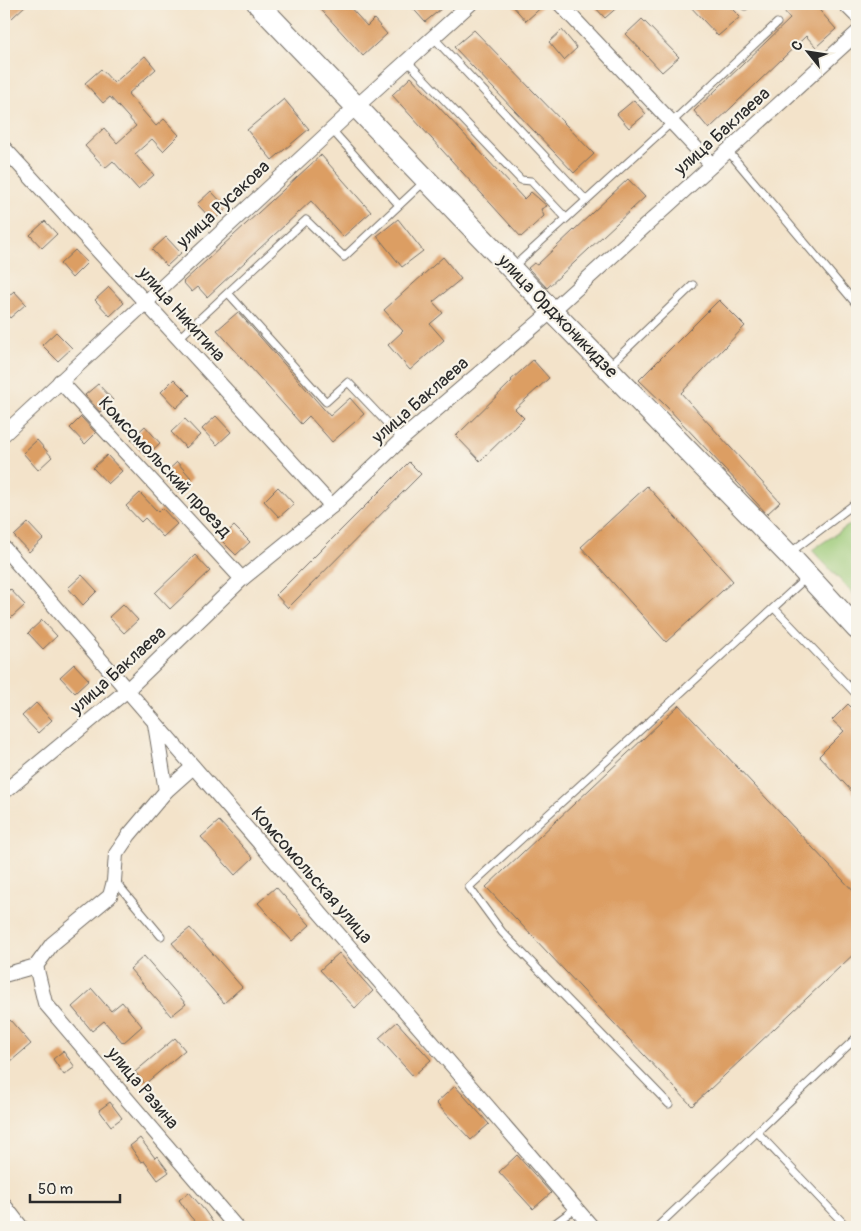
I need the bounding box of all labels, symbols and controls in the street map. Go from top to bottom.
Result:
north arrow [784,28,834,78]
text: С [788,37,807,54]
street label: улица Баклаева [669,82,775,181]
street label: улица Русакова [171,155,275,254]
street label: улица Орджоникидзе [492,249,623,383]
street label: улица Никитина [132,261,230,367]
street label: улица Баклаева [366,352,474,449]
street label: Комсомольский проезд [93,392,236,543]
street label: улица Баклаева [65,621,171,720]
street label: Комсомольская улица [246,802,377,949]
street label: улица Разина [101,1042,184,1134]
scale bar [30,1171,120,1203]
text: 50 m [38,1180,73,1199]

